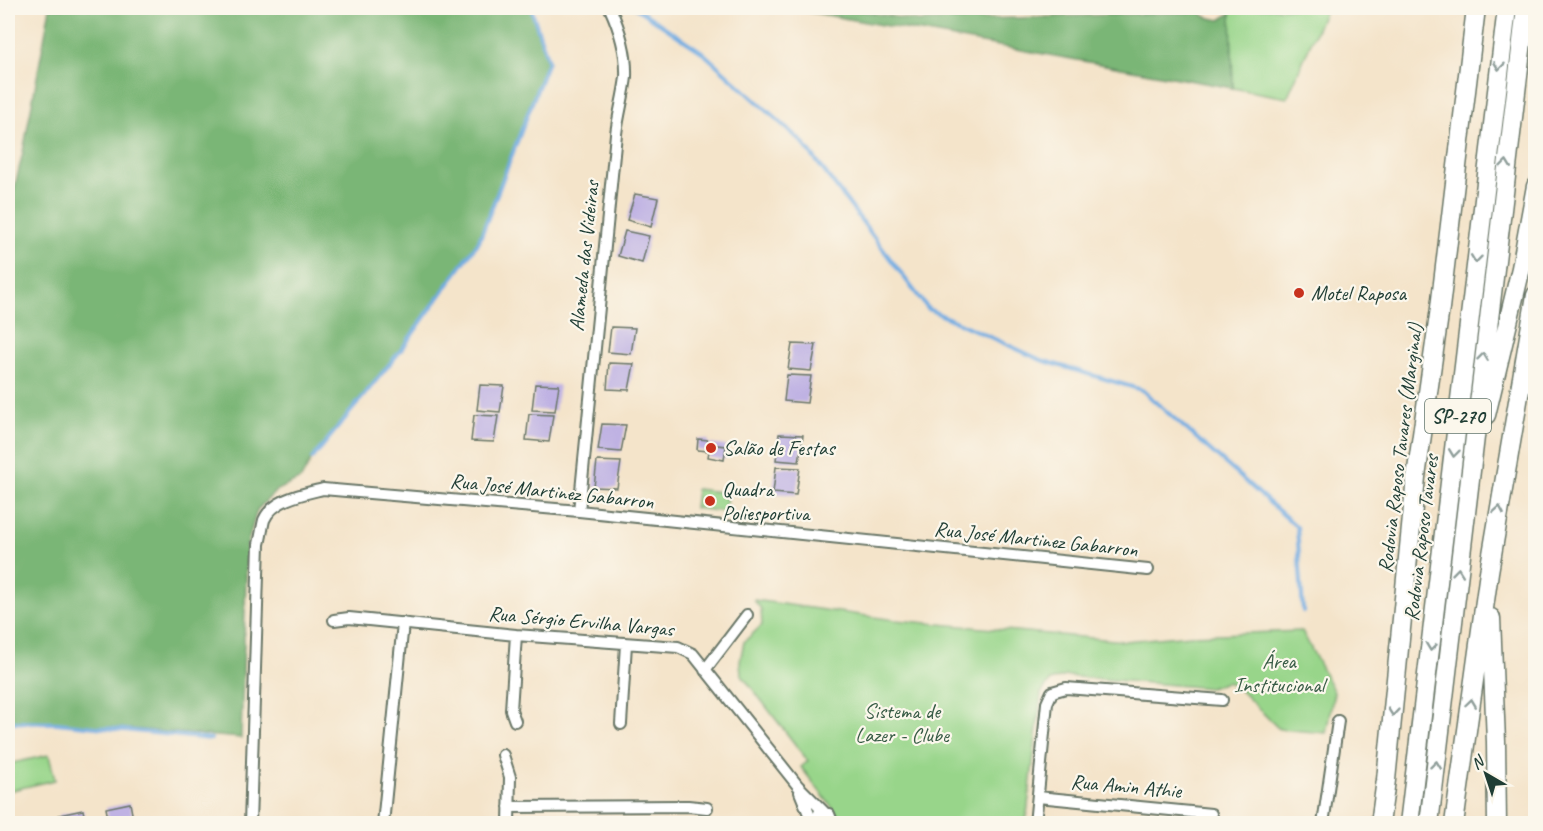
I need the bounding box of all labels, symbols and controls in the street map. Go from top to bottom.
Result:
one-way arrow [1494,61,1506,70]
one-way arrow [1499,159,1511,168]
street label: Alameda das Videiras [563,178,605,332]
one-way arrow [1470,255,1483,264]
place label: Motel Raposa [1311,280,1408,306]
marker: Motel Raposa [1292,286,1306,300]
street label: Rodovia Raposo Tavares (Marginal) [1372,322,1428,574]
one-way arrow [1476,353,1488,362]
road number: SP-270 [1425,399,1491,433]
place label: Salão de Festas [723,435,836,461]
marker: Salão de Festas [704,441,718,455]
one-way arrow [1448,448,1460,457]
street label: Rodovia Raposo Tavares [1398,453,1444,623]
street label: Rua José Martinez Gabarron [449,467,656,515]
place label: Quadra Poliesportiva [722,476,812,526]
marker: Quadra Poliesportiva [703,494,717,508]
one-way arrow [1492,506,1505,516]
street label: Rua José Martinez Gabarron [933,515,1140,563]
one-way arrow [1451,567,1464,576]
street label: Rua Sérgio Ervilha Vargas [487,600,676,642]
one-way arrow [1425,642,1438,651]
park label: Área Institucional [1234,648,1328,698]
park label: Sistema de Lazer - Clube [855,698,950,748]
one-way arrow [1464,699,1476,708]
one-way arrow [1387,707,1400,717]
north arrow [1456,744,1516,804]
text: N [1467,750,1490,774]
one-way arrow [1429,761,1442,770]
street label: Rua Amin Athie [1070,768,1183,804]

